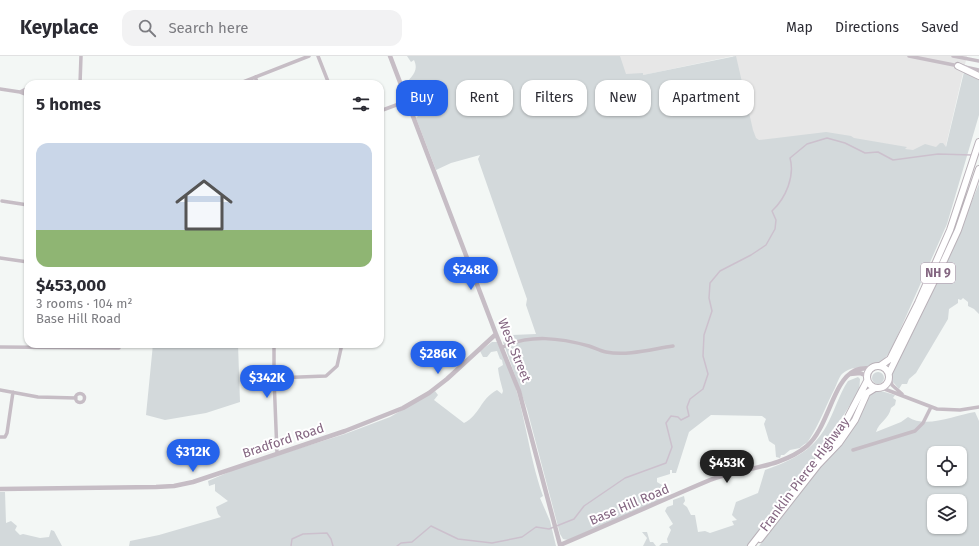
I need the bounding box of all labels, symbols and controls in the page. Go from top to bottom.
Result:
search box [122,10,402,46]
text: Keyplace [20,16,98,39]
icon: search [136,17,158,39]
text: Search here [168,19,249,37]
text: Map [786,19,813,36]
text: Directions [835,19,899,36]
text: Saved [921,19,959,36]
chip: Buy [396,80,448,116]
chip: Rent [456,80,513,116]
chip: Filters [521,80,587,116]
chip: New [595,80,651,116]
chip: Apartment [659,80,754,116]
icon: filters [350,93,372,115]
text: 5 homes [36,94,101,115]
icon: home [168,169,240,241]
pin: $248K [443,257,499,291]
text: $248K [453,262,489,277]
road number: NH 9 [921,263,955,283]
text: $453,000 [36,275,106,296]
text: 3 rooms · 104 m² [36,296,133,311]
text: Base Hill Road [36,311,121,326]
street label: West Street [495,316,534,384]
pin: $286K [410,341,466,375]
text: $286K [420,346,456,361]
pin: $342K [239,365,295,399]
text: $342K [249,370,285,385]
street label: Franklin Pierce Highway [757,414,853,534]
street label: Bradford Road [240,420,326,461]
pin: $312K [165,439,221,473]
text: $312K [176,444,210,459]
map controls [927,446,967,534]
button: locate [927,446,967,486]
pin: $453K [699,450,755,484]
text: $453K [709,455,745,470]
street label: Base Hill Road [587,481,671,528]
button: layers [927,494,967,534]

